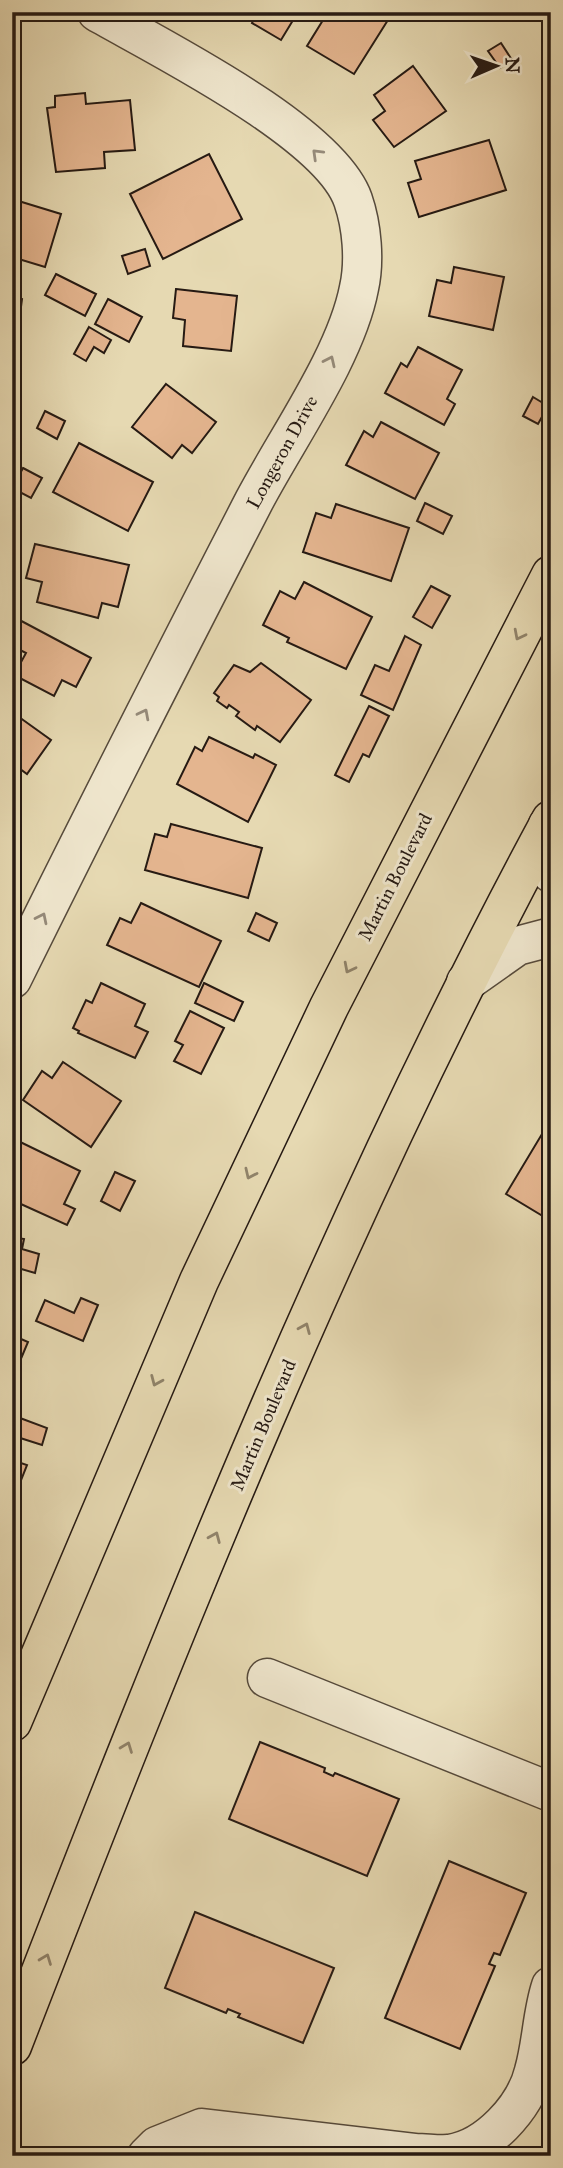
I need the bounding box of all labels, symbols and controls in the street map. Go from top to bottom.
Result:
north arrow [462,32,532,102]
text: N [501,57,524,74]
one-way arrow [312,149,325,162]
one-way arrow [322,356,336,368]
street label: Longeron Drive [241,391,323,513]
one-way arrow [514,628,528,640]
one-way arrow [135,709,149,721]
street label: Martin Boulevard [353,809,437,945]
one-way arrow [34,913,48,925]
one-way arrow [343,961,357,974]
one-way arrow [244,1166,258,1179]
one-way arrow [297,1323,311,1335]
street label: Martin Boulevard [225,1356,301,1494]
one-way arrow [150,1373,164,1386]
one-way arrow [207,1532,221,1544]
one-way arrow [119,1742,133,1754]
one-way arrow [37,1954,51,1966]

